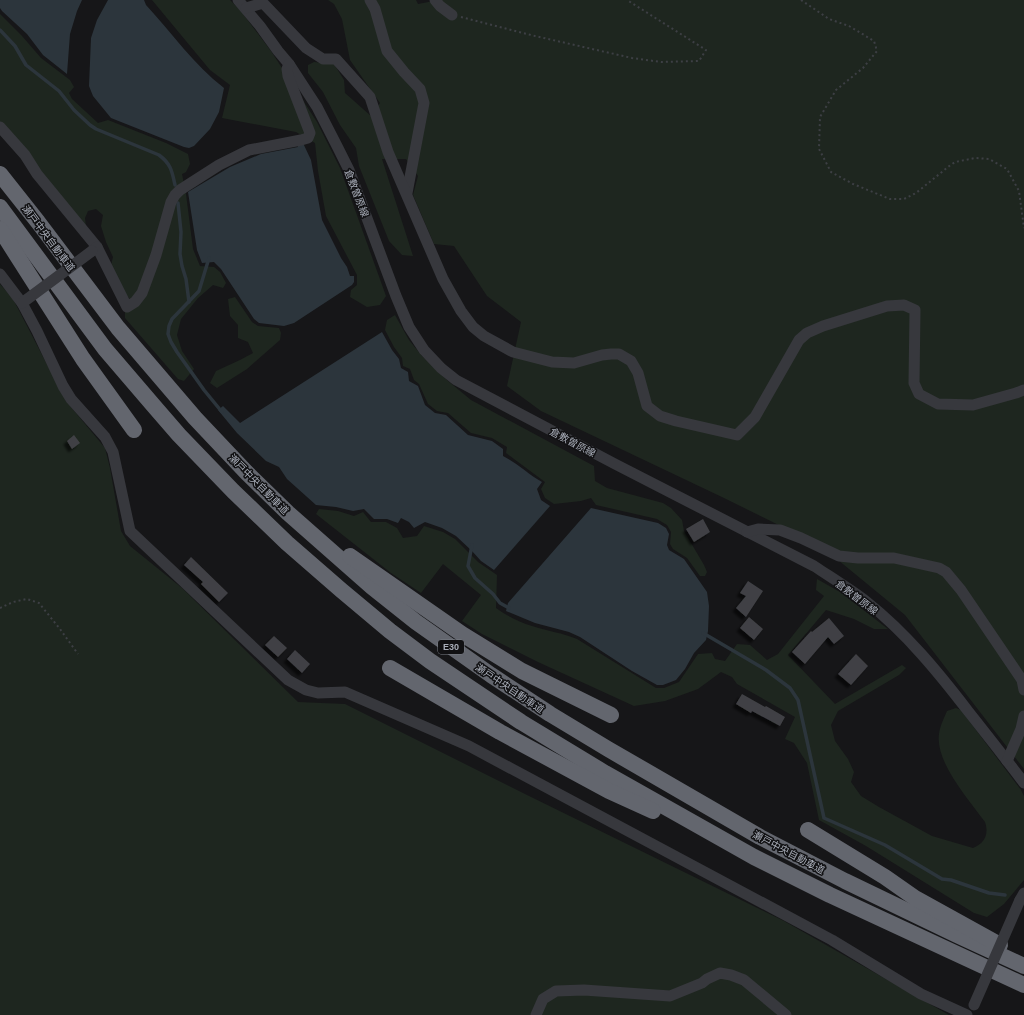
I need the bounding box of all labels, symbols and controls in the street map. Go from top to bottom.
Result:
street label: 倉敷曽原線 [342,168,371,218]
street label: 瀬戸中央自動車道 [20,203,77,274]
street label: 倉敷曽原線 [548,426,597,459]
street label: 瀬戸中央自動車道 [226,452,291,517]
street label: 倉敷曽原線 [833,578,880,617]
road number: E30 [438,640,464,654]
street label: 瀬戸中央自動車道 [473,661,546,715]
street label: 瀬戸中央自動車道 [751,829,827,876]

